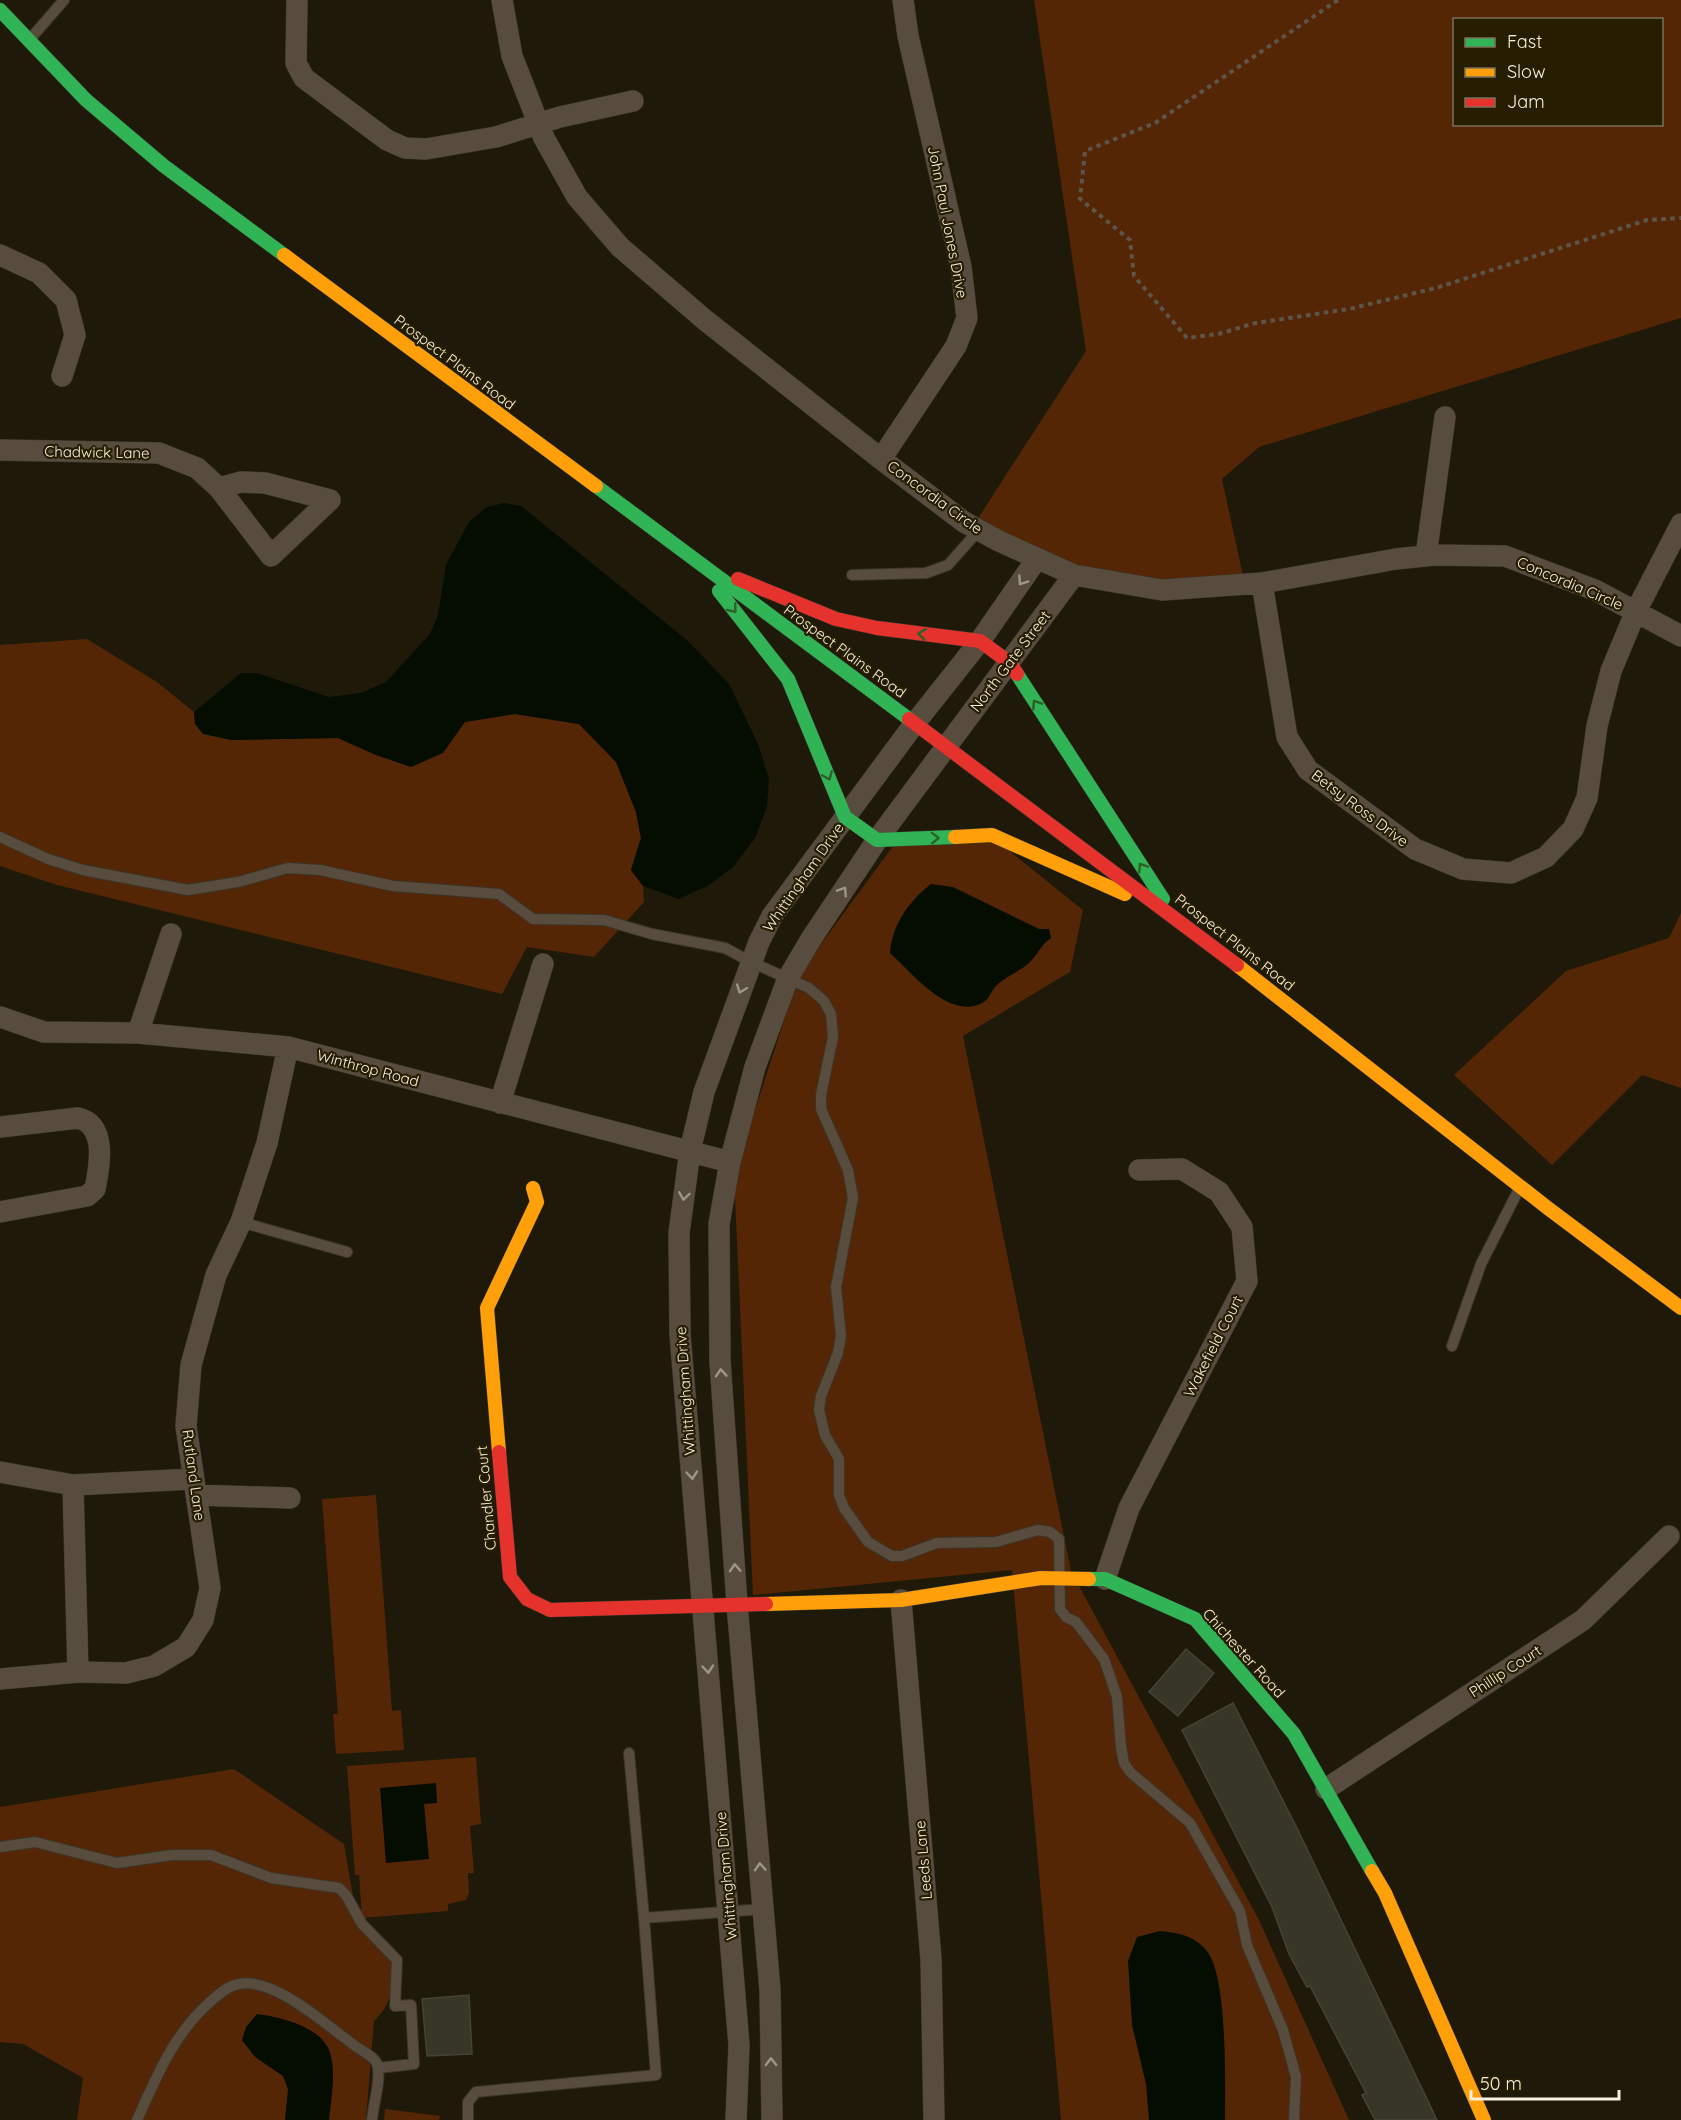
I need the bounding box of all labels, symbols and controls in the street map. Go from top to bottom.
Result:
legend [1453,18,1663,126]
text: Fast [1507,30,1542,53]
text: Slow [1507,60,1545,83]
text: Jam [1507,90,1545,113]
street label: John Paul Jones Drive [924,144,972,300]
street label: Prospect Plains Road [391,310,519,414]
street label: Chadwick Lane [44,442,150,462]
street label: Concordia Circle [884,456,986,538]
street label: Concordia Circle [1514,552,1626,614]
one-way arrow [1018,574,1029,585]
street label: Prospect Plains Road [780,600,910,702]
one-way arrow [725,602,736,613]
street label: North Gate Street [966,607,1054,715]
one-way arrow [918,628,927,640]
one-way arrow [1032,700,1043,711]
street label: Betsy Ross Drive [1308,765,1412,851]
one-way arrow [821,770,833,781]
street label: Whittingham Drive [758,819,848,935]
one-way arrow [931,831,940,844]
one-way arrow [1139,863,1150,874]
one-way arrow [836,886,847,897]
street label: Prospect Plains Road [1171,889,1299,995]
one-way arrow [735,983,748,994]
street label: Winthrop Road [315,1045,421,1091]
one-way arrow [678,1192,690,1201]
street label: Wakefield Court [1179,1292,1247,1400]
street label: Whittingham Drive [671,1326,699,1456]
one-way arrow [715,1369,728,1378]
street label: Rutland Lane [178,1428,210,1522]
street label: Chandler Court [472,1445,500,1551]
one-way arrow [685,1470,698,1479]
one-way arrow [729,1563,742,1572]
street label: Chichester Road [1199,1604,1289,1702]
street label: Phillip Court [1465,1641,1545,1701]
one-way arrow [701,1664,714,1673]
street label: Whittingham Drive [711,1811,741,1941]
street label: Leeds Lane [910,1820,936,1900]
one-way arrow [754,1862,767,1871]
one-way arrow [765,2057,777,2066]
scale bar [1471,2063,1620,2101]
text: 50 m [1480,2072,1522,2095]

